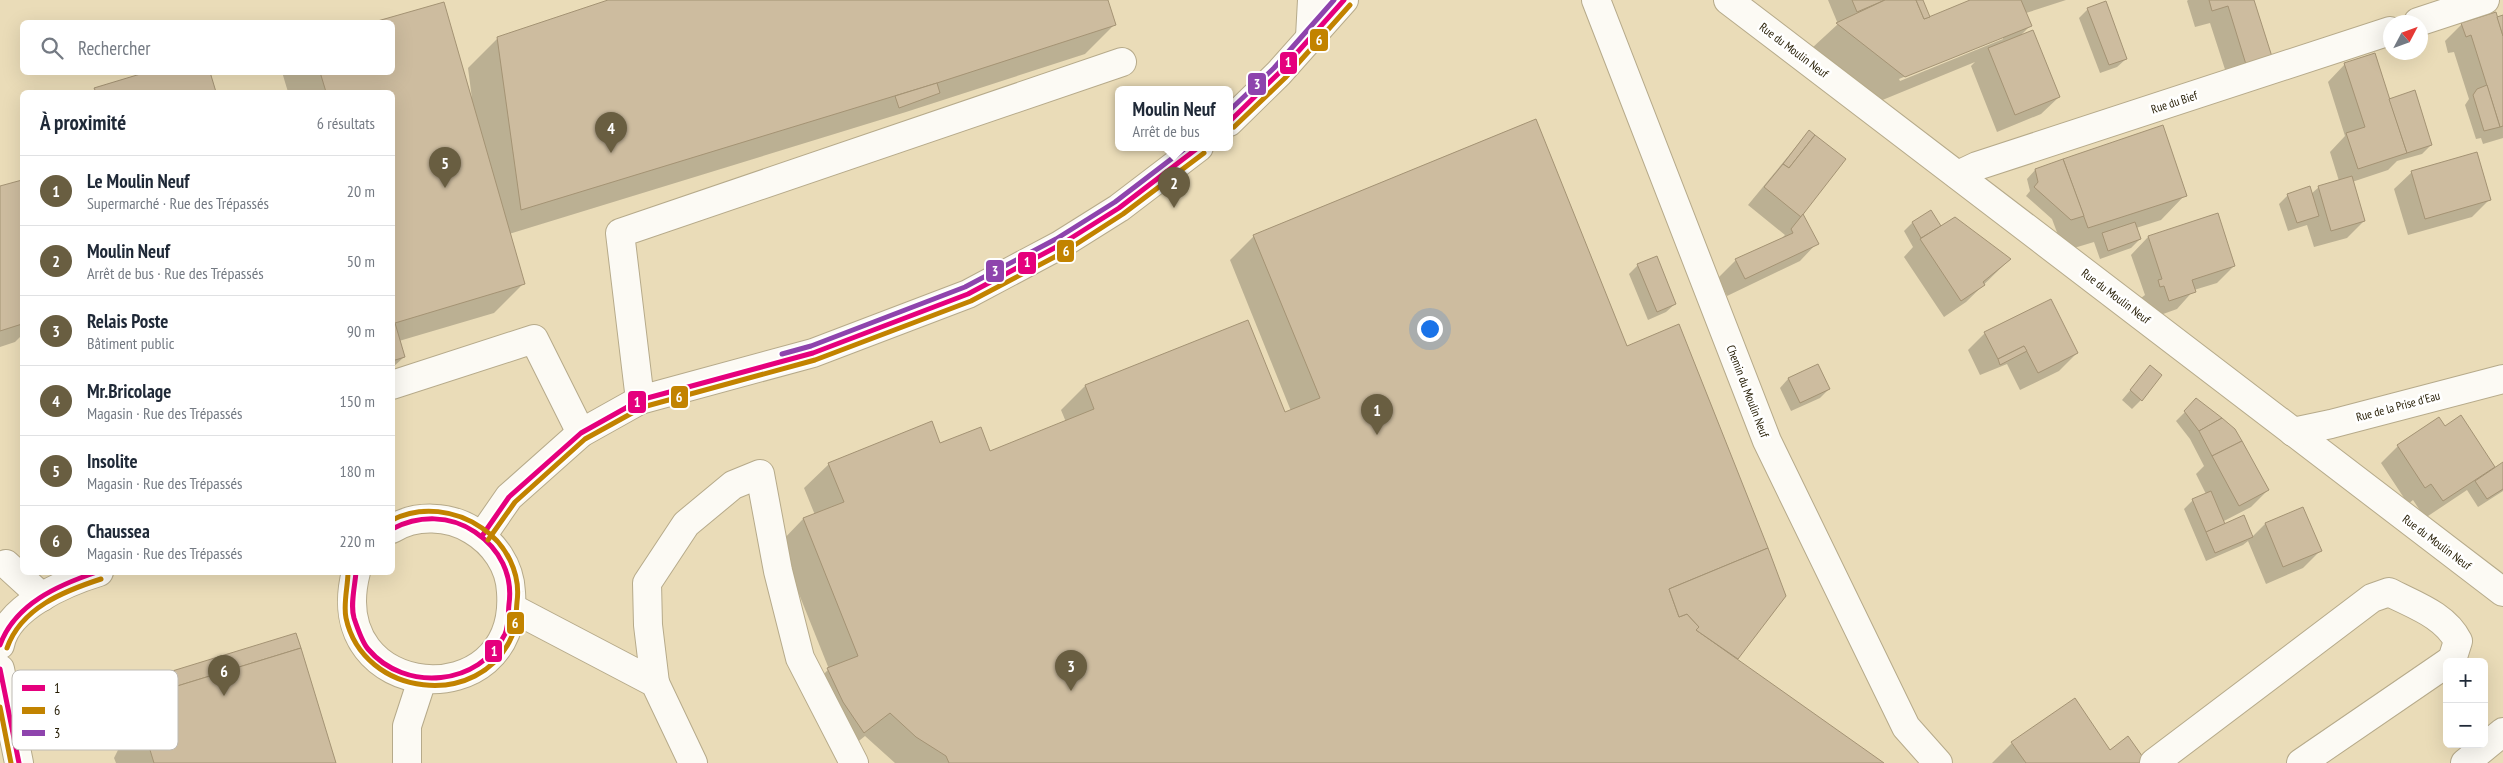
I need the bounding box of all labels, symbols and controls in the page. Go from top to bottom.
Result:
north arrow [2383,15,2428,60]
street label: Rue du Moulin Neuf [1757,19,1832,81]
search box [20,20,395,75]
line badge: 6 [1309,28,1329,52]
text: 6 [1316,31,1323,49]
icon: search [38,34,66,62]
text: Rechercher [78,36,150,60]
line badge: 1 [1279,51,1298,75]
text: 1 [1285,53,1291,71]
line badge: 3 [1247,72,1267,96]
text: 3 [1254,75,1260,93]
popup [1115,86,1233,151]
street label: Rue du Bief [2149,87,2200,117]
text: Moulin Neuf [1133,97,1215,121]
text: À proximité [40,109,126,136]
pin: 4 [595,112,627,153]
text: 6 résultats [317,113,375,133]
text: Arrêt de bus [1133,121,1200,141]
pin: 5 [429,147,461,188]
pin: 2 [1158,167,1190,208]
text: Le Moulin Neuf [87,169,189,193]
text: 1 [52,181,60,201]
text: 20 m [347,181,375,201]
text: Supermarché · Rue des Trépassés [87,193,269,213]
text: Moulin Neuf [87,239,170,263]
line badge: 6 [1056,239,1075,263]
text: 6 [1063,242,1070,260]
text: 2 [52,251,60,271]
text: 50 m [347,251,375,271]
line badge: 1 [1017,251,1037,275]
text: 1 [1024,253,1030,271]
line badge: 3 [985,259,1005,283]
text: 3 [992,262,998,280]
text: Arrêt de bus · Rue des Trépassés [87,263,264,283]
street label: Rue du Moulin Neuf [2079,265,2154,327]
text: Relais Poste [87,309,168,333]
your location [1417,316,1443,342]
text: 3 [52,321,60,341]
text: 90 m [347,321,375,341]
text: Bâtiment public [87,333,174,353]
street label: Chemin du Moulin Neuf [1723,343,1773,440]
text: Mr.Bricolage [87,379,171,403]
line badge: 6 [670,385,689,409]
text: 6 [676,388,683,406]
street label: Rue de la Prise d'Eau [2354,388,2442,424]
line badge: 1 [627,390,647,414]
text: 4 [52,391,60,411]
text: 150 m [340,391,375,411]
text: 1 [634,393,640,411]
pin: 1 [1361,394,1393,435]
text: Magasin · Rue des Trépassés [87,403,243,423]
text: Insolite [87,449,138,473]
text: 5 [52,461,60,481]
text: 180 m [340,461,375,481]
text: Magasin · Rue des Trépassés [87,473,243,493]
street label: Rue du Moulin Neuf [2400,511,2475,573]
text: Chaussea [87,519,150,543]
text: 6 [52,531,60,551]
text: 220 m [340,531,375,551]
text: Magasin · Rue des Trépassés [87,543,243,563]
line badge: 6 [506,611,525,635]
text: 6 [512,614,519,632]
line badge: 1 [484,639,503,663]
text: 1 [491,642,497,660]
pin: 3 [1055,650,1087,691]
pin: 6 [208,655,240,696]
map controls [2443,658,2488,748]
button: + [2443,658,2488,703]
legend [12,670,178,750]
text: 1 [54,679,60,697]
text: 6 [54,701,60,719]
button: − [2443,703,2488,748]
text: 3 [54,724,60,742]

